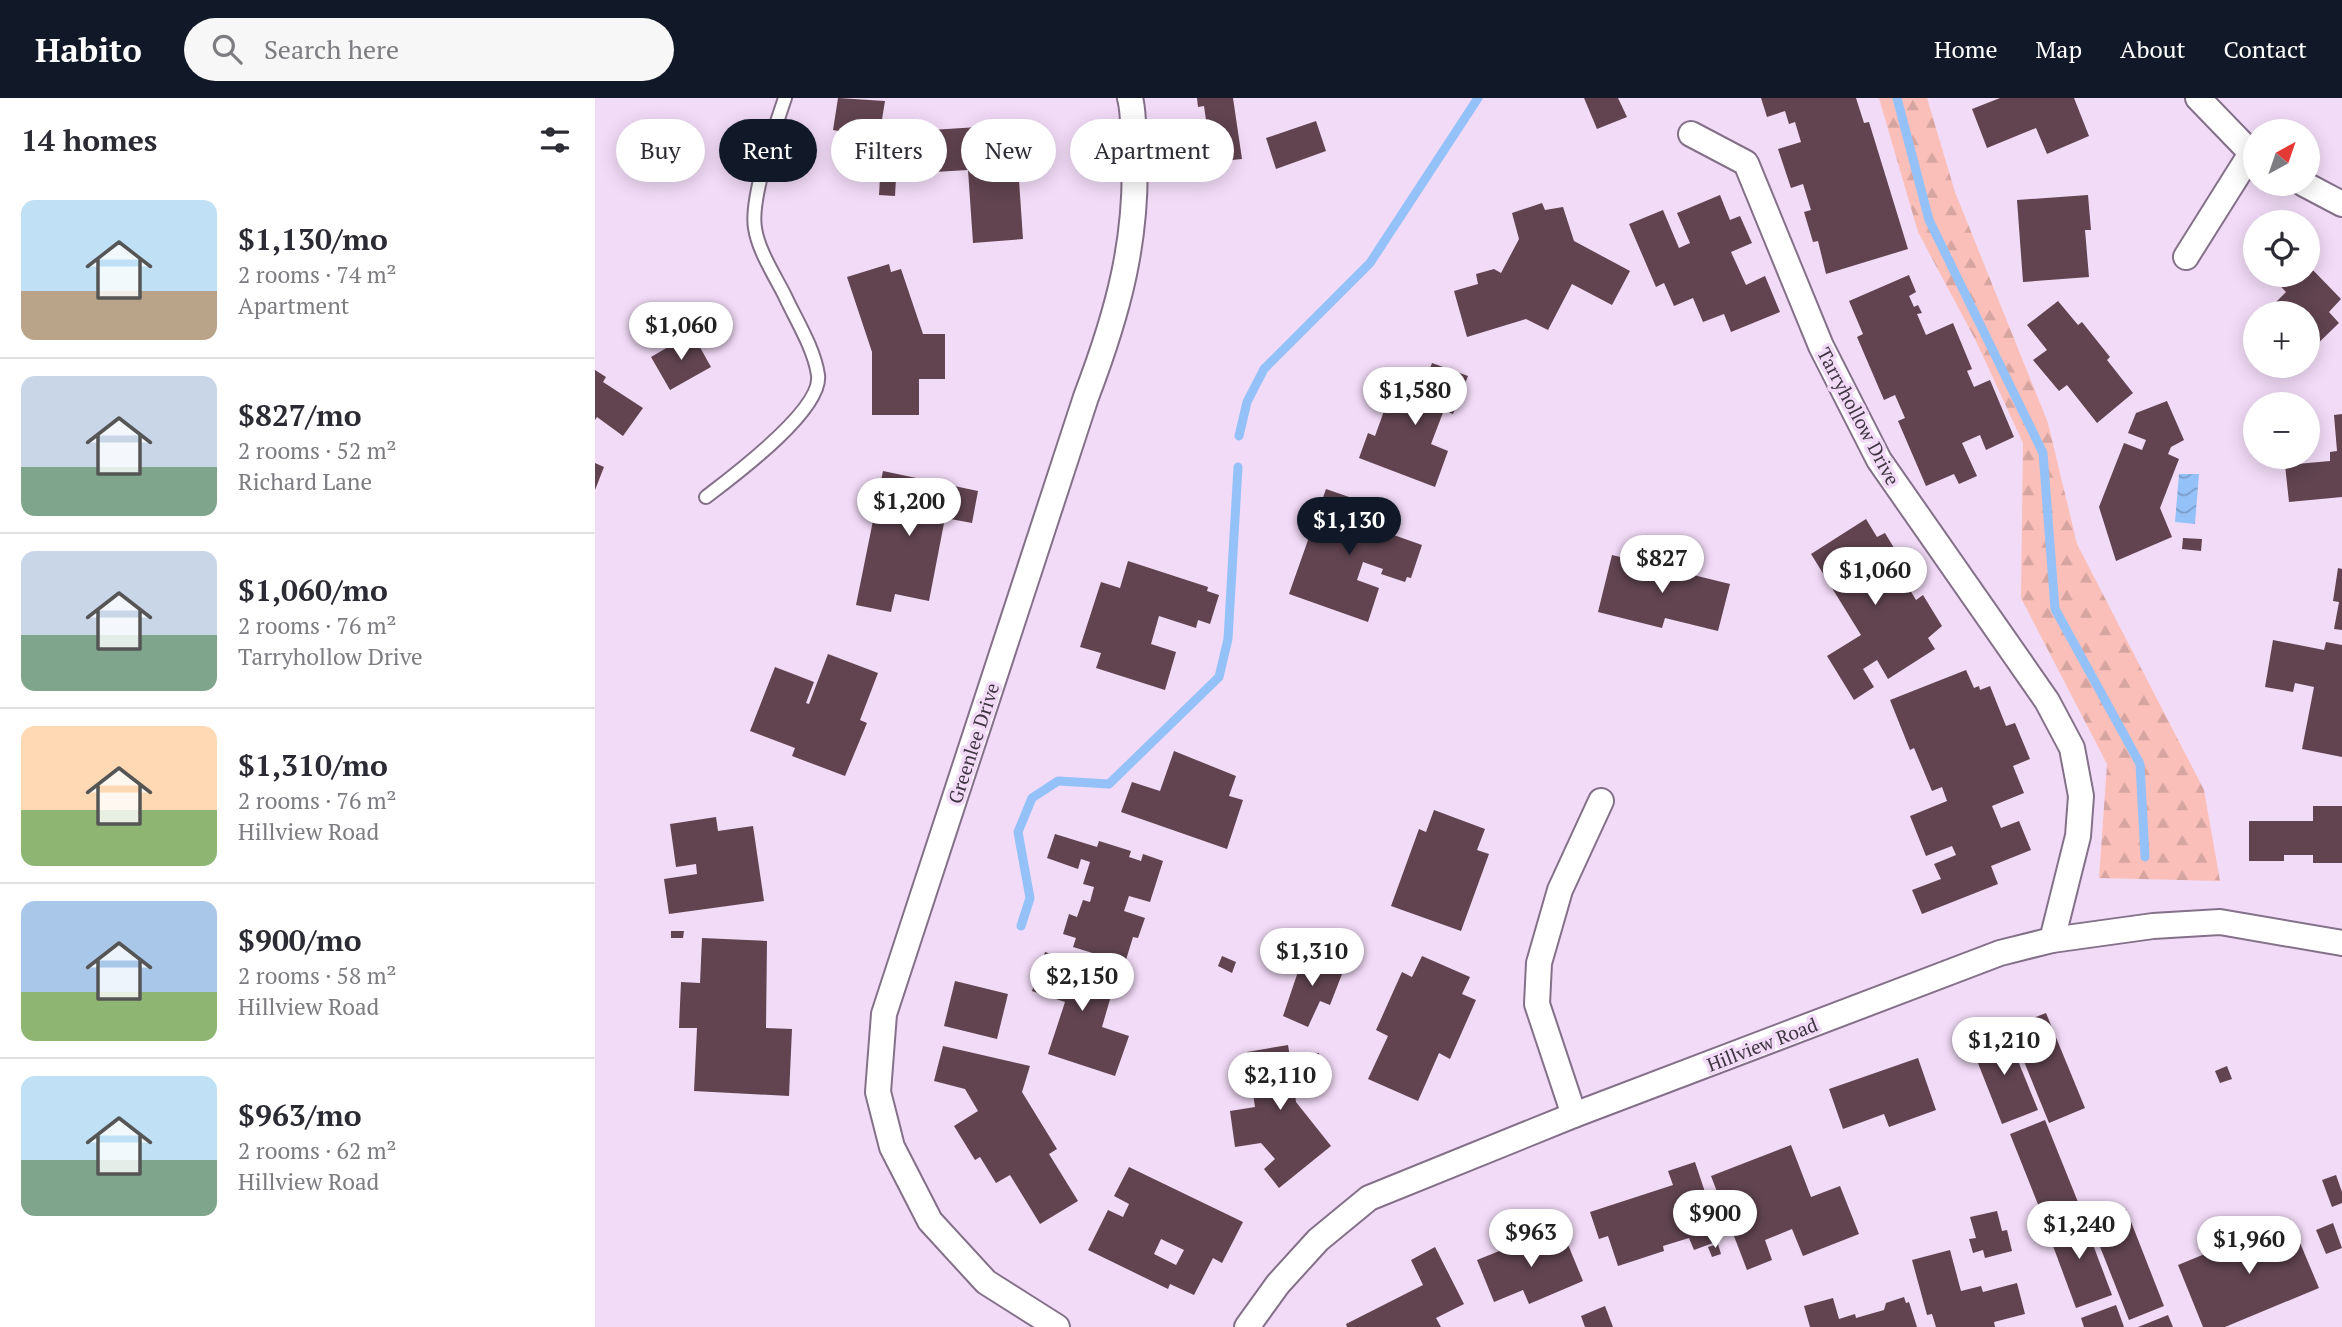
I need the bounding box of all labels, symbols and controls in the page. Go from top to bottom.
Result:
search box [184,18,674,81]
text: Habito [35,28,142,71]
icon: search [208,30,246,68]
text: Search here [264,32,399,66]
text: Home [1934,33,1998,65]
text: Map [2036,33,2082,65]
text: About [2120,33,2186,65]
text: Contact [2224,33,2307,65]
chip: Buy [616,119,705,182]
chip: Rent [719,119,817,182]
chip: Filters [831,119,947,182]
chip: New [961,119,1056,182]
chip: Apartment [1070,119,1234,182]
north arrow [2243,119,2321,196]
map controls [2243,119,2320,469]
text: 14 homes [21,120,157,160]
icon: filters [536,121,574,159]
button: locate [2243,210,2320,287]
text: $1,130/mo [238,219,388,259]
icon: home [77,228,161,312]
text: 2 rooms · 74 m² [238,259,397,290]
text: Apartment [238,290,349,321]
button: + [2243,301,2320,378]
pin: $1,060 [624,302,738,362]
text: $1,060 [645,309,717,340]
street label: Tarryhollow Drive [1812,343,1906,489]
pin: $1,580 [1358,368,1472,427]
text: $1,580 [1379,374,1451,405]
button: − [2243,392,2320,469]
text: $827/mo [238,395,362,435]
icon: home [77,404,161,488]
text: 2 rooms · 52 m² [238,435,397,466]
text: Richard Lane [238,466,372,497]
pin: $1,200 [852,478,966,538]
text: $1,200 [873,485,945,516]
pin: $1,130 [1292,498,1406,557]
text: $1,130 [1313,504,1385,535]
pin: $827 [1621,536,1703,595]
text: $827 [1636,542,1688,573]
pin: $1,060 [1818,547,1932,607]
text: $1,060 [1839,554,1911,585]
text: $1,060/mo [238,570,388,610]
icon: home [77,579,161,663]
text: 2 rooms · 76 m² [238,610,397,641]
text: Tarryhollow Drive [238,641,423,672]
street label: Greenlee Drive [942,679,1004,807]
text: $1,310/mo [238,745,388,785]
icon: home [77,754,161,838]
text: 2 rooms · 76 m² [238,785,397,816]
text: Hillview Road [238,816,379,847]
text: $900/mo [238,920,362,960]
pin: $1,310 [1255,928,1369,988]
icon: home [77,929,161,1013]
text: $1,310 [1276,935,1348,966]
pin: $2,150 [1025,954,1139,1013]
text: 2 rooms · 58 m² [238,960,397,991]
text: $2,150 [1046,960,1118,991]
text: Hillview Road [238,991,379,1022]
street label: Hillview Road [1703,1011,1821,1077]
pin: $1,210 [1947,1018,2061,1077]
text: $1,210 [1968,1024,2040,1055]
pin: $2,110 [1223,1052,1337,1112]
text: $2,110 [1244,1059,1316,1090]
text: $963/mo [238,1095,362,1135]
icon: home [77,1104,161,1188]
text: 2 rooms · 62 m² [238,1135,397,1166]
text: Hillview Road [238,1166,379,1197]
pin: $900 [1674,1190,1756,1250]
text: $900 [1689,1197,1741,1228]
pin: $1,240 [2022,1202,2136,1261]
text: $1,240 [2043,1208,2115,1239]
pin: $963 [1490,1210,1572,1269]
text: $963 [1505,1216,1557,1247]
pin: $1,960 [2192,1216,2306,1276]
text: $1,960 [2213,1223,2285,1254]

